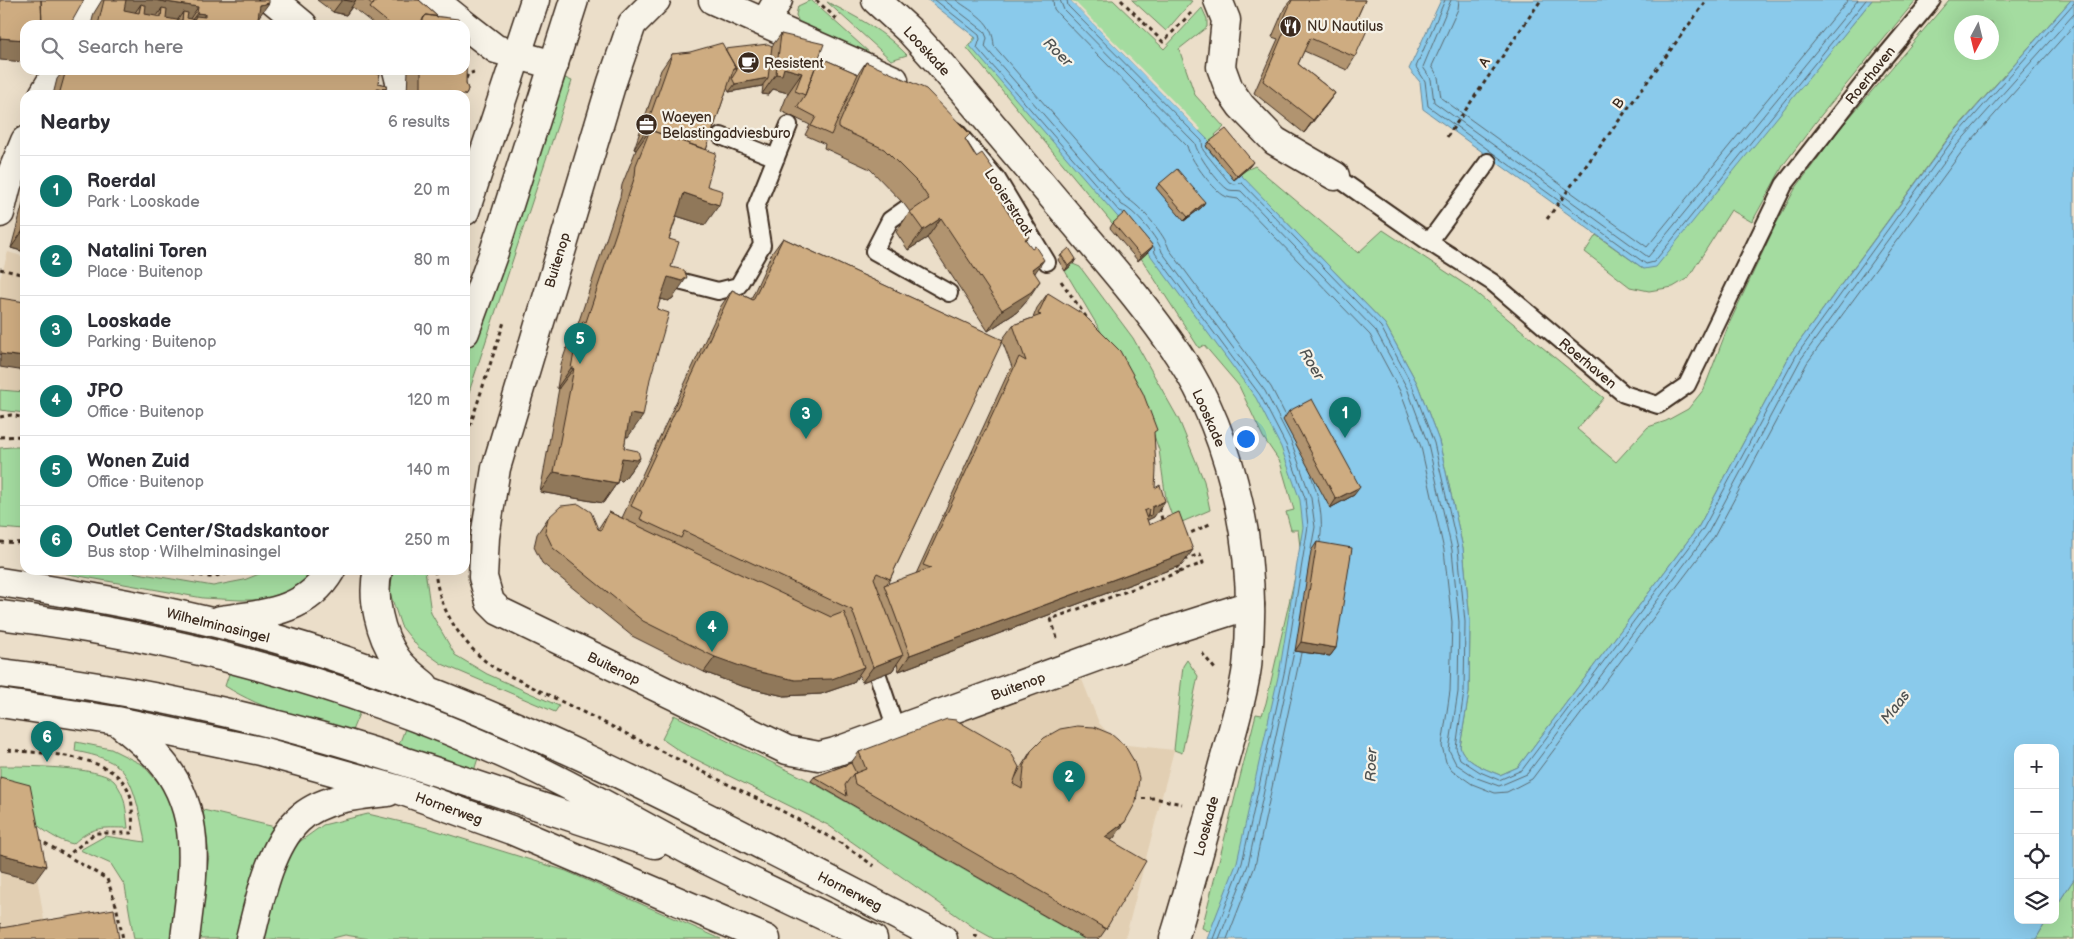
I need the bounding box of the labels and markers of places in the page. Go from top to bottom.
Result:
restaurant icon: NU Nautilus [1279,14,1303,38]
place label: NU Nautilus [1307,18,1383,35]
cafe icon: Resistent [736,51,760,75]
place label: Resistent [764,55,824,72]
place label: Waeyen Belastingadviesburo [662,109,791,142]
office icon: Waeyen Belastingadviesburo [634,113,658,137]
pin: 5 [564,323,596,364]
pin: 1 [1329,397,1361,438]
pin: 3 [790,398,822,439]
pin: 4 [696,611,728,652]
pin: 6 [31,721,63,762]
pin: 2 [1053,761,1085,802]

